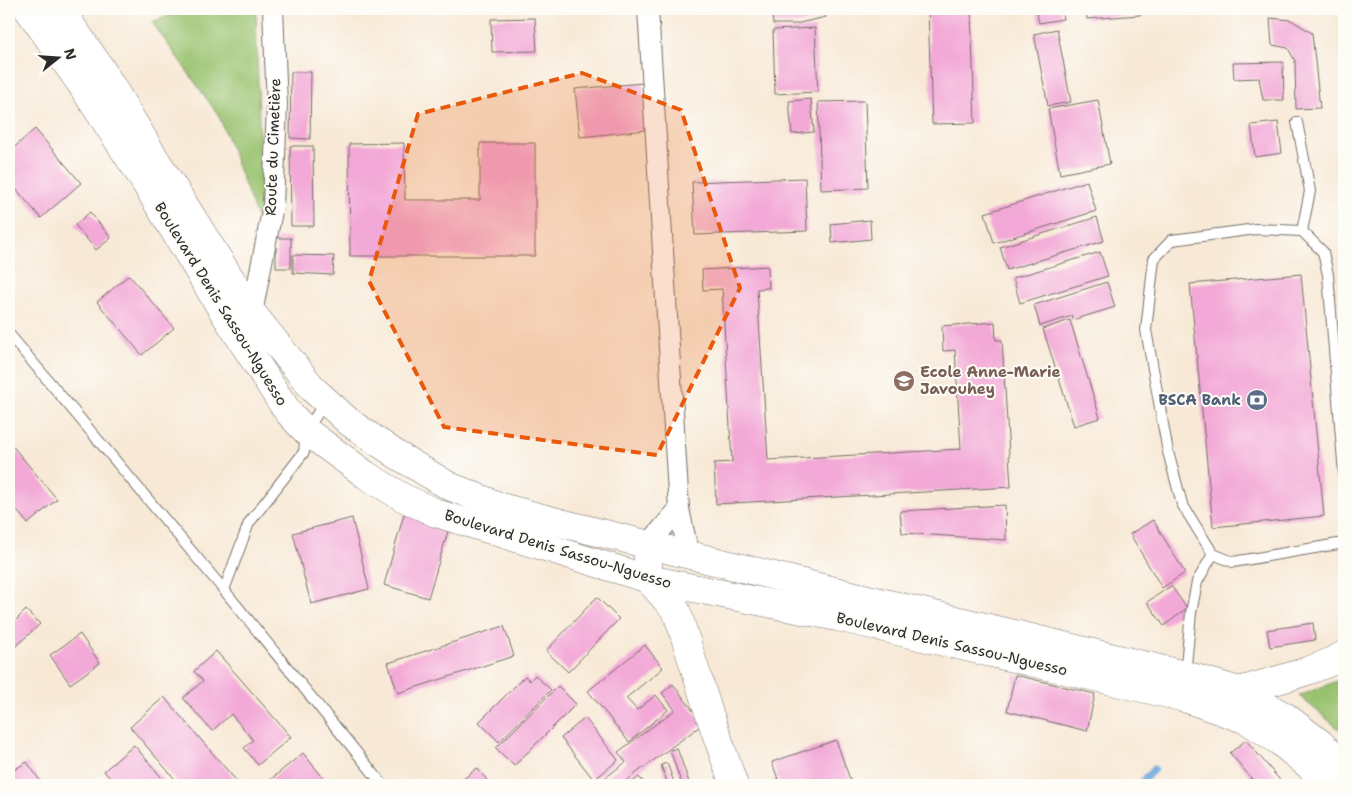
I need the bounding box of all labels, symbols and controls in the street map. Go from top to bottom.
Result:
north arrow [32,32,82,82]
text: N [60,46,81,62]
street label: Route du Cimetière [261,78,285,216]
street label: Boulevard Denis Sassou-Nguesso [150,198,292,410]
place label: Ecole Anne-Marie Javouhey [920,362,1061,399]
school or university icon: Ecole Anne-Marie Javouhey [892,369,916,393]
bank icon: BSCA Bank [1245,388,1269,412]
place label: BSCA Bank [1158,390,1241,410]
street label: Boulevard Denis Sassou-Nguesso [442,505,674,593]
street label: Boulevard Denis Sassou-Nguesso [834,608,1070,680]

